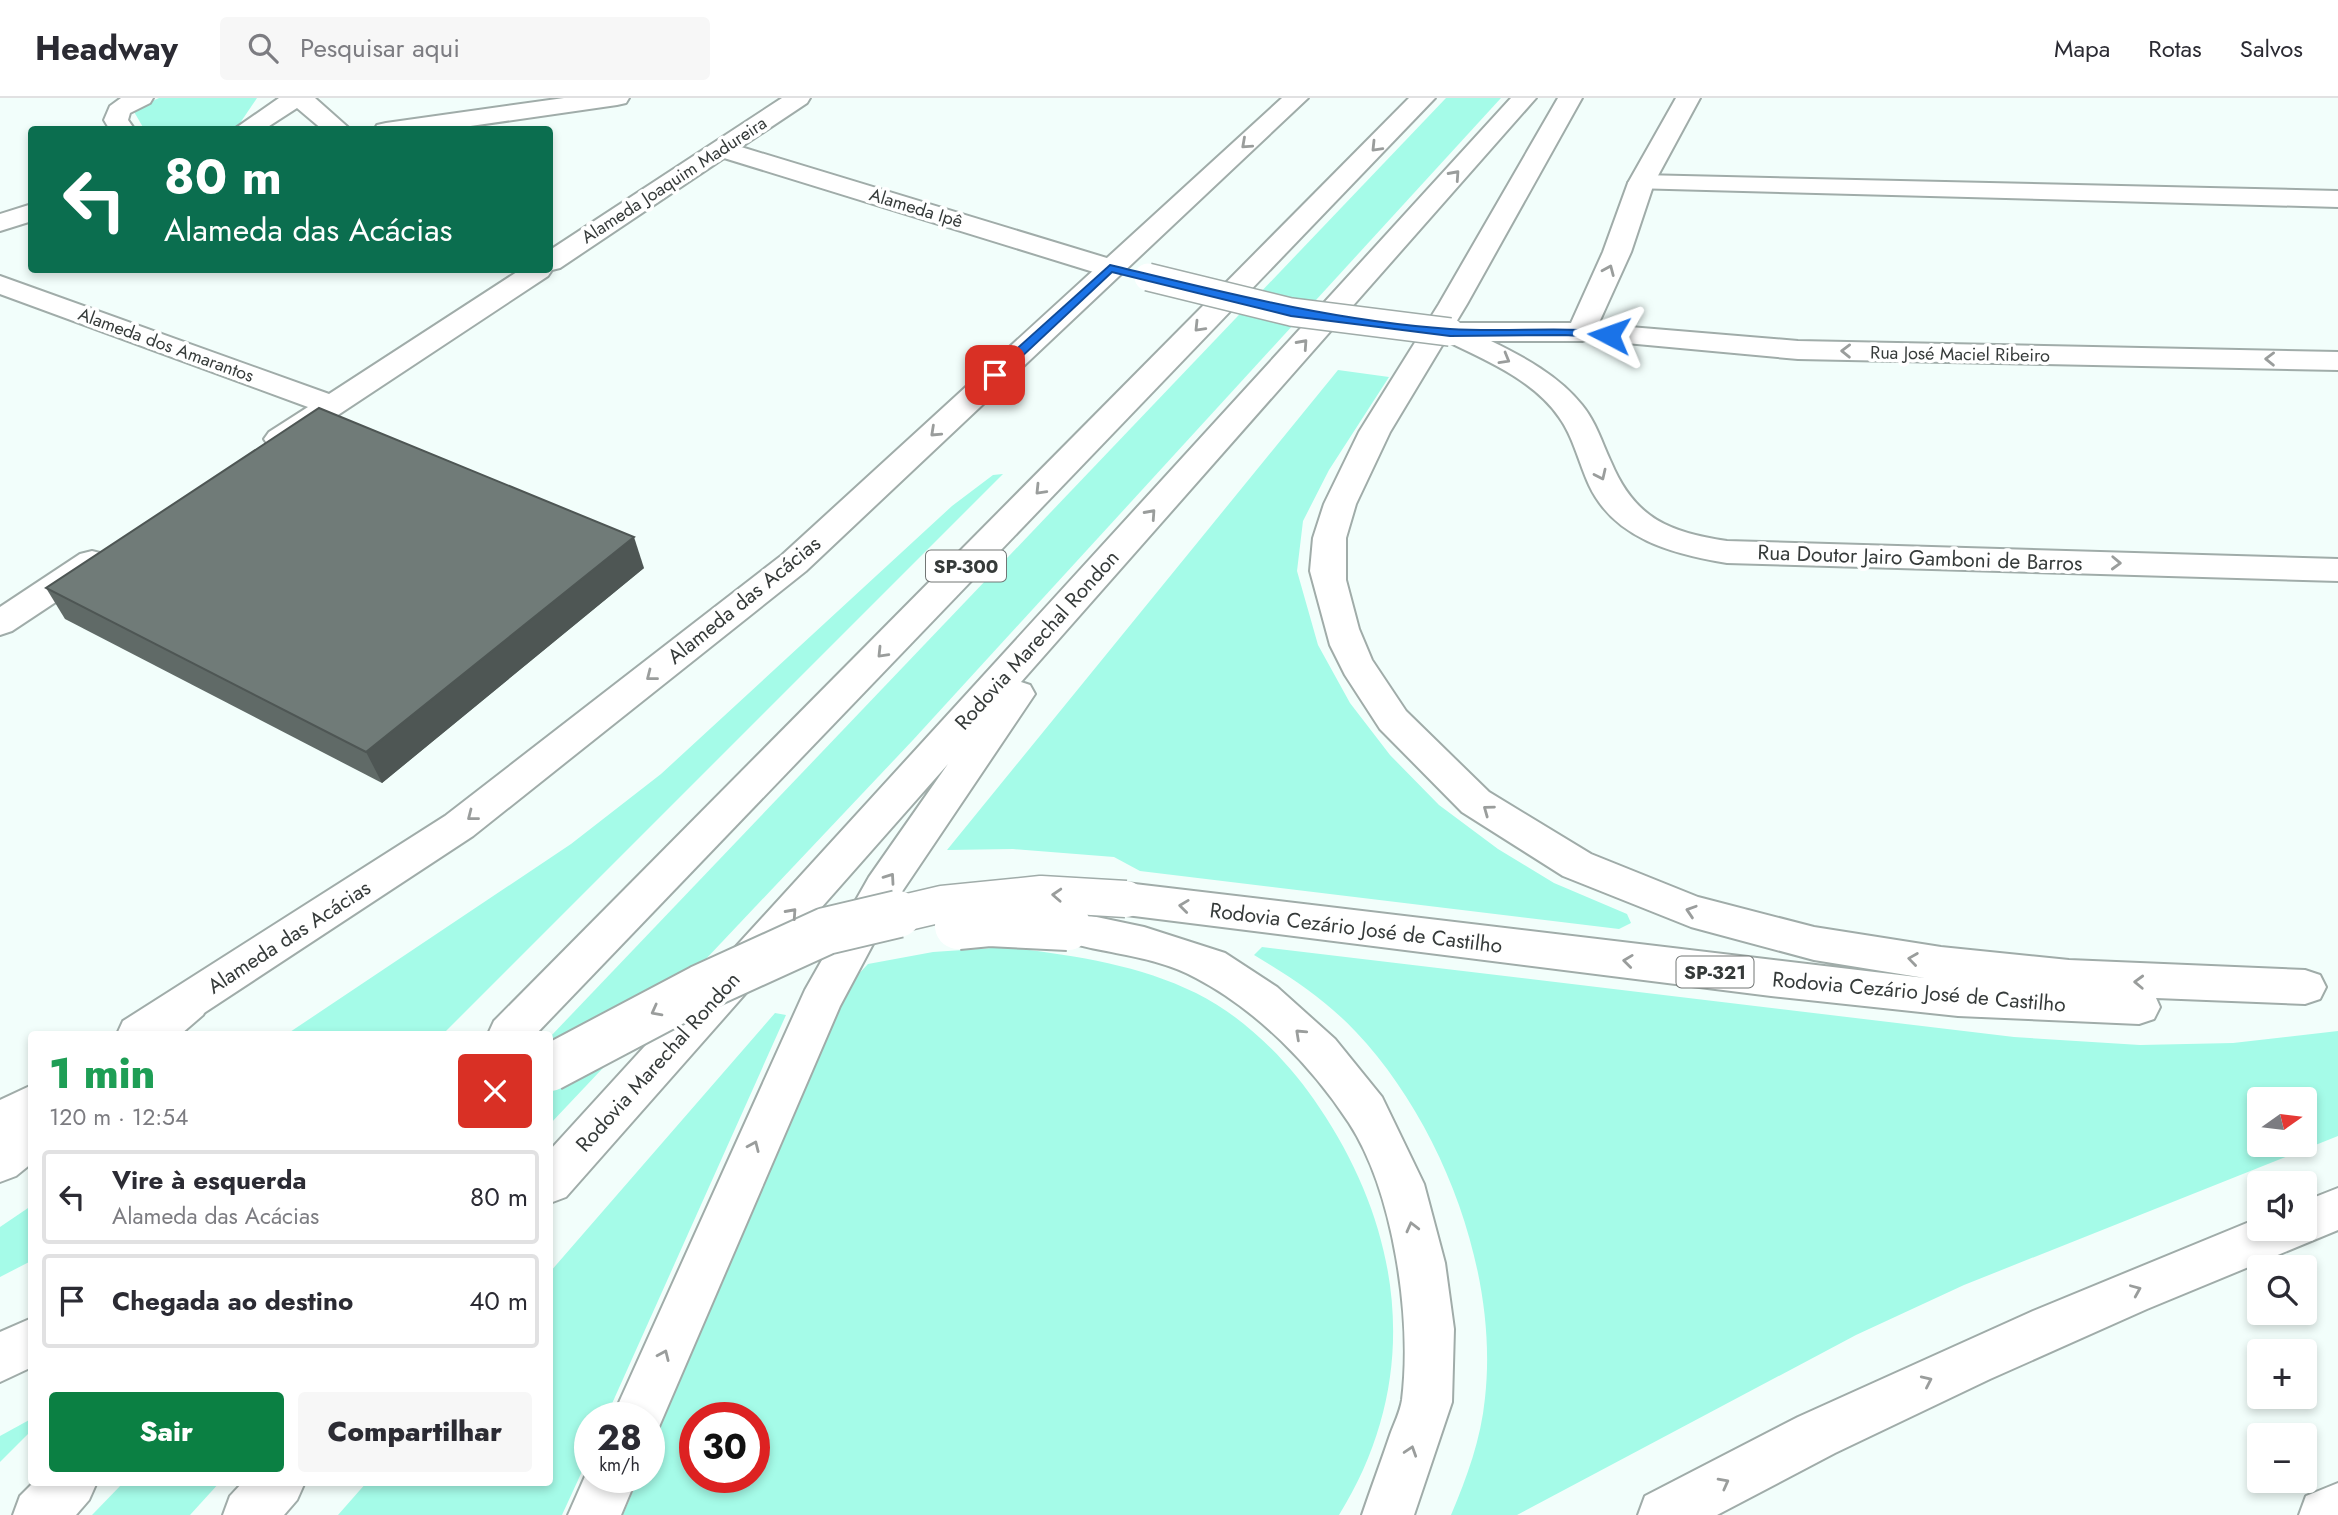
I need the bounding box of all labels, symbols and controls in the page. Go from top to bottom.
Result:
search box [220,17,710,80]
text: Headway [35,25,178,72]
icon: search [244,29,282,67]
text: Pesquisar aqui [300,29,460,67]
text: Mapa [2054,31,2110,66]
text: Rotas [2148,31,2202,66]
text: Salvos [2240,31,2303,66]
street label: Alameda Joaquim Madureira [576,110,772,250]
one-way arrow [1241,136,1254,148]
one-way arrow [1371,139,1384,152]
text: 80 m [164,142,282,212]
icon: left [49,154,140,245]
one-way arrow [1447,170,1459,183]
street label: Alameda Ipê [866,181,966,235]
text: Alameda das Acácias [164,207,453,253]
one-way arrow [1601,264,1615,276]
position arrow [1572,298,1646,372]
street label: Alameda dos Amarantos [74,301,258,389]
one-way arrow [1195,319,1208,332]
one-way arrow [1295,339,1307,352]
street label: Rua José Maciel Ribeiro [1870,339,2050,369]
one-way arrow [1841,344,1852,359]
pin [965,345,1025,405]
one-way arrow [1497,351,1510,364]
one-way arrow [2264,352,2275,367]
icon: arrive [976,356,1014,394]
one-way arrow [930,423,943,436]
one-way arrow [1593,468,1607,480]
one-way arrow [1036,482,1049,495]
one-way arrow [1143,509,1156,522]
street label: Alameda das Acácias [661,529,827,671]
street label: Rua Doutor Jairo Gamboni de Barros [1757,537,2083,579]
street label: Rodovia Marechal Rondon [948,543,1126,737]
road number: SP-300 [926,551,1006,582]
one-way arrow [2111,556,2122,571]
one-way arrow [877,644,890,657]
one-way arrow [646,667,659,680]
one-way arrow [1483,806,1496,818]
one-way arrow [468,808,480,821]
street label: Alameda das Acácias [201,873,377,1001]
one-way arrow [882,873,894,886]
one-way arrow [1052,887,1063,902]
street label: Rodovia Cezário José de Castilho [1208,895,1504,961]
one-way arrow [1178,899,1189,914]
one-way arrow [1685,905,1697,920]
one-way arrow [784,908,796,921]
one-way arrow [1907,952,1919,967]
one-way arrow [1622,954,1634,969]
road number: SP-321 [1676,957,1754,988]
street label: Rodovia Cezário José de Castilho [1771,964,2067,1020]
street label: Rodovia Marechal Rondon [569,965,747,1159]
one-way arrow [2133,975,2144,990]
one-way arrow [650,1003,663,1017]
one-way arrow [1295,1029,1308,1042]
text: 1 min [49,1043,155,1104]
button: close [458,1054,532,1128]
north arrow [2247,1087,2317,1157]
map controls [2247,1087,2317,1493]
text: 120 m · 12:54 [49,1100,189,1134]
one-way arrow [746,1141,760,1153]
text: Vire à esquerda [112,1161,307,1199]
button: sound [2247,1171,2317,1241]
icon: left [53,1178,91,1216]
text: 80 m [470,1178,528,1216]
text: Alameda das Acácias [112,1199,319,1233]
one-way arrow [1406,1222,1420,1234]
button: search [2247,1255,2317,1325]
icon: arrive [53,1282,91,1320]
text: Chegada ao destino [112,1282,353,1320]
text: 40 m [469,1282,528,1320]
one-way arrow [2129,1285,2141,1299]
button: + [2247,1339,2317,1409]
one-way arrow [656,1350,670,1362]
one-way arrow [1920,1375,1933,1389]
button: Sair [49,1392,284,1472]
button: Compartilhar [298,1392,532,1472]
speed limit sign: 30 [679,1402,770,1493]
text: 28 [597,1413,642,1463]
button: − [2247,1423,2317,1493]
one-way arrow [1403,1445,1417,1458]
text: km/h [599,1452,640,1478]
one-way arrow [1717,1478,1729,1491]

